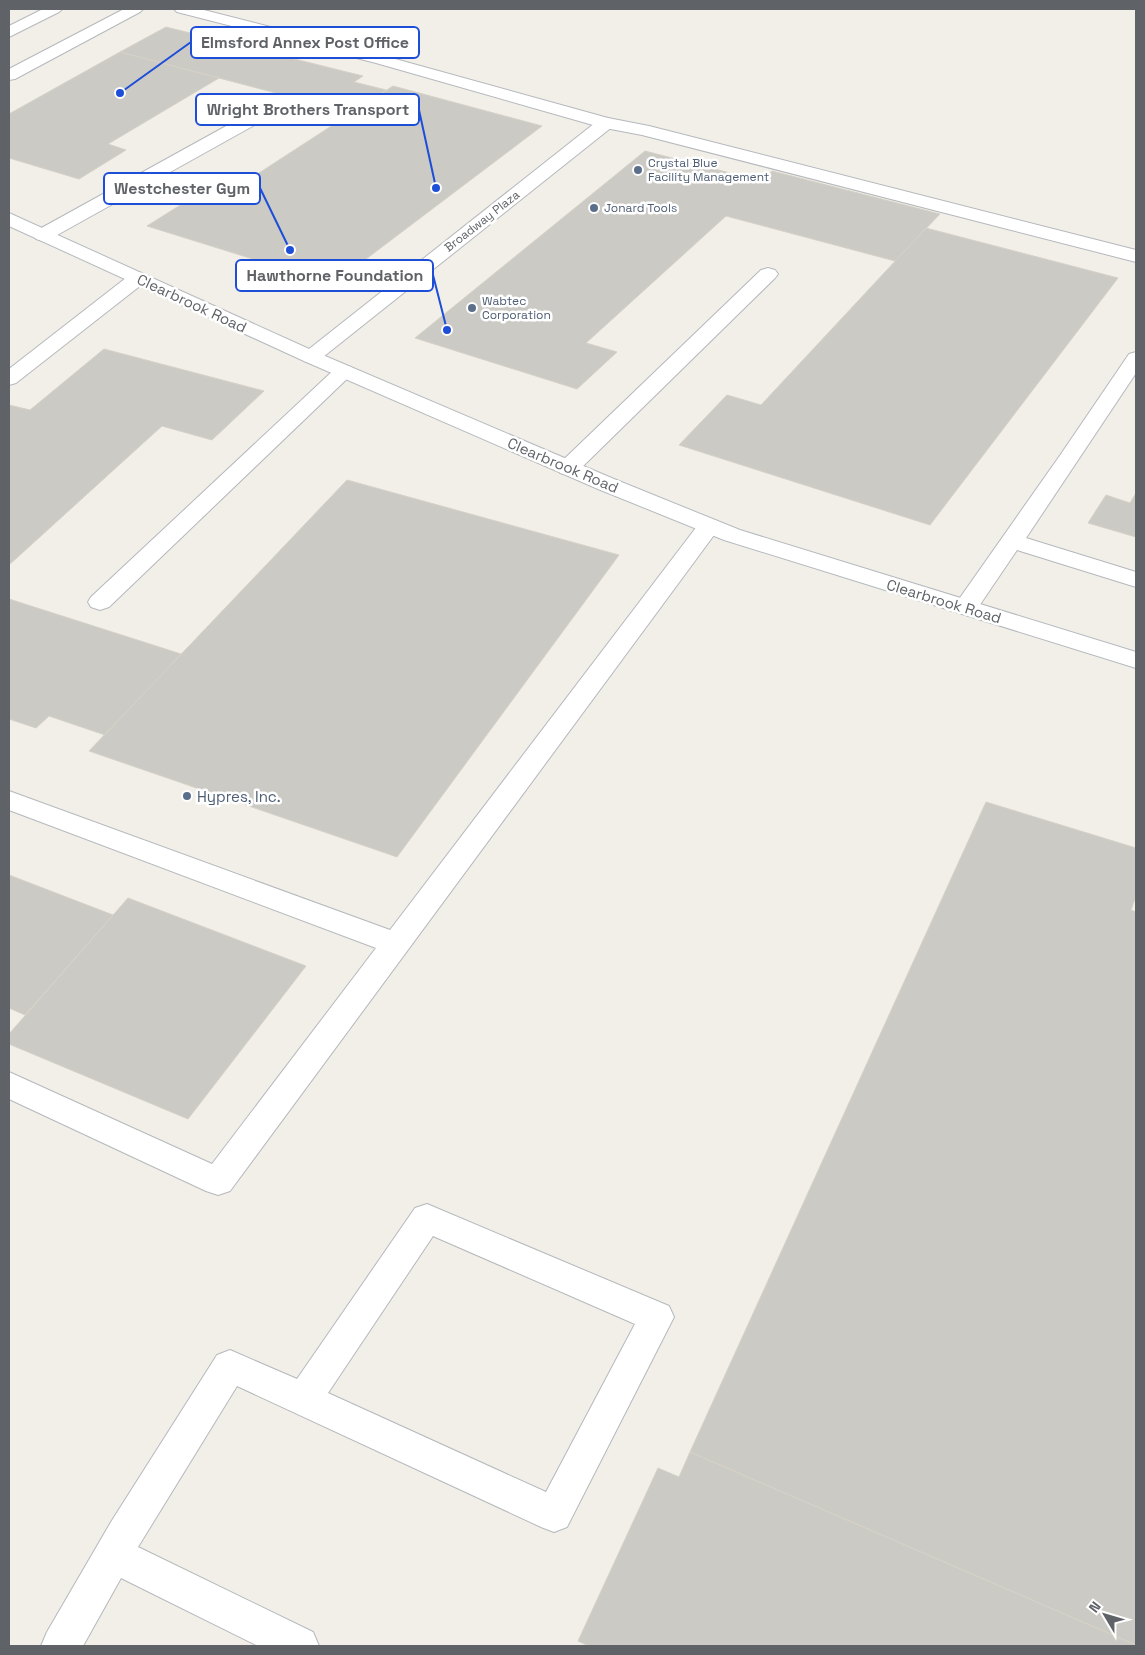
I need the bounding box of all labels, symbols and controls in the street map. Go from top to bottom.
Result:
callout: Elmsford Annex Post Office [191,27,419,58]
text: Elmsford Annex Post Office [201,32,409,53]
callout: Wright Brothers Transport [196,94,419,125]
text: Wright Brothers Transport [207,99,409,120]
place label: Crystal Blue Facility Management [648,155,769,185]
marker: Crystal Blue Facility Management [632,164,644,176]
callout: Westchester Gym [104,173,260,204]
text: Westchester Gym [114,178,250,199]
street label: Broadway Plaza [441,187,523,255]
place label: Jonard Tools [604,200,677,216]
marker: Jonard Tools [588,202,600,214]
callout: Hawthorne Foundation [236,260,433,291]
text: Hawthorne Foundation [247,265,423,286]
street label: Clearbrook Road [134,269,250,337]
place label: Wabtec Corporation [482,293,551,323]
marker: Wabtec Corporation [466,302,478,314]
street label: Clearbrook Road [505,433,621,497]
street label: Clearbrook Road [884,575,1004,627]
place label: Hypres, Inc. [197,787,281,806]
marker: Hypres, Inc. [181,790,193,802]
north arrow [1080,1590,1130,1640]
text: N [1085,1598,1105,1616]

